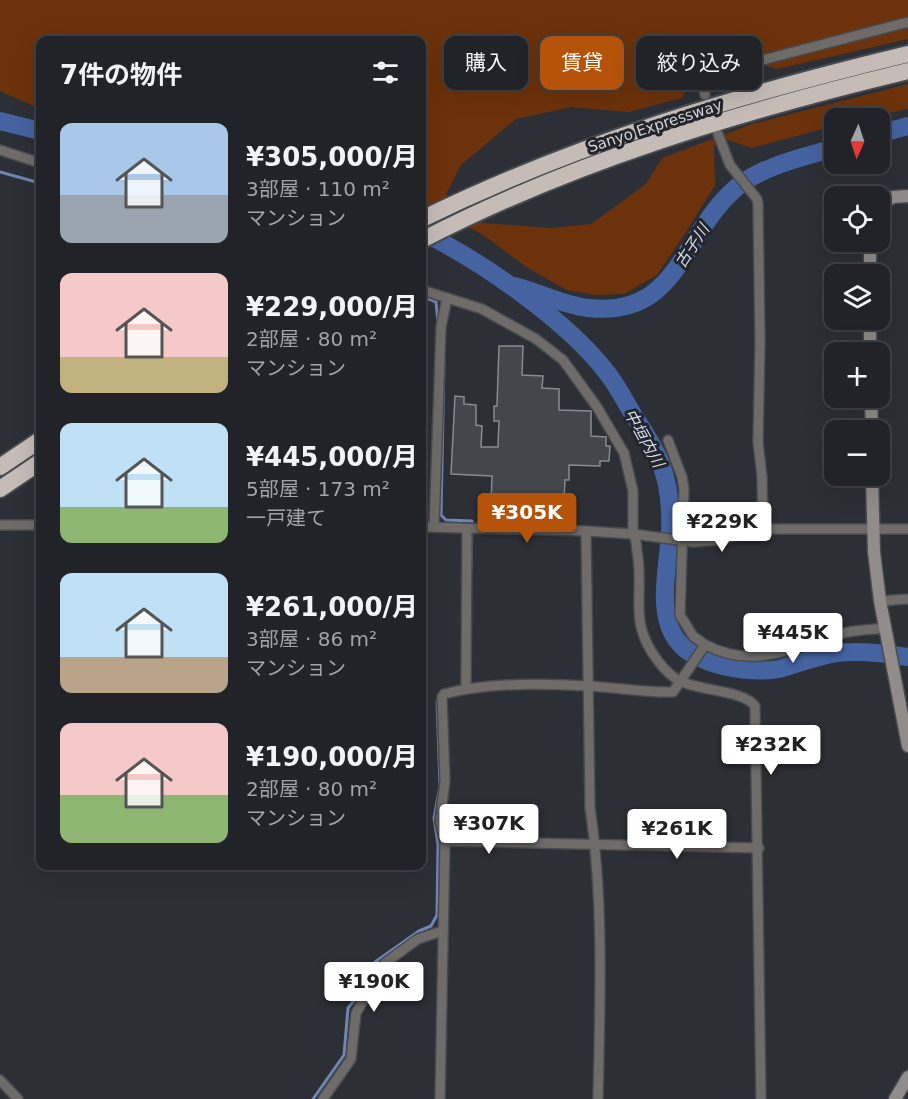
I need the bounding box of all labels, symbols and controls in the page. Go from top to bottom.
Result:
chip: 購入 [444,36,528,90]
chip: 賃貸 [540,36,624,90]
chip: 絞り込み [636,36,762,90]
icon: filters [369,56,402,89]
text: 7件の物件 [60,60,182,90]
street label: Sanyo Expressway [586,96,724,156]
north arrow [824,108,890,174]
map controls [824,108,890,486]
text: ¥305,000/月 [246,142,418,172]
icon: home [108,147,180,219]
text: 3部屋 · 110 m² [246,177,390,201]
button: locate [824,186,890,252]
text: マンション [246,206,346,230]
water label: 古子川 [671,219,714,271]
button: layers [824,264,890,330]
text: ¥229,000/月 [246,292,418,322]
icon: home [108,297,180,369]
text: 2部屋 · 80 m² [246,327,377,351]
button: + [824,342,890,408]
text: マンション [246,356,346,380]
water label: 中垣内川 [620,405,669,472]
button: − [824,420,890,486]
text: ¥445,000/月 [246,442,418,472]
icon: home [108,447,180,519]
text: 5部屋 · 173 m² [246,477,390,501]
pin: ¥305K [485,493,569,544]
text: ¥305K [491,500,563,524]
pin: ¥229K [680,502,764,553]
text: 一戸建て [246,506,326,530]
text: ¥229K [686,509,758,533]
text: ¥261,000/月 [246,592,418,622]
icon: home [108,597,180,669]
pin: ¥445K [751,613,835,664]
text: ¥445K [757,620,829,644]
text: 3部屋 · 86 m² [246,627,377,651]
text: マンション [246,656,346,680]
pin: ¥232K [729,725,813,776]
text: ¥232K [735,732,807,756]
text: ¥190,000/月 [246,742,418,772]
icon: home [108,747,180,819]
text: 2部屋 · 80 m² [246,777,377,801]
pin: ¥307K [447,804,531,855]
text: マンション [246,806,346,830]
pin: ¥261K [635,809,719,860]
text: ¥307K [453,811,525,835]
text: ¥261K [641,816,713,840]
pin: ¥190K [332,962,416,1013]
text: ¥190K [338,969,410,993]

